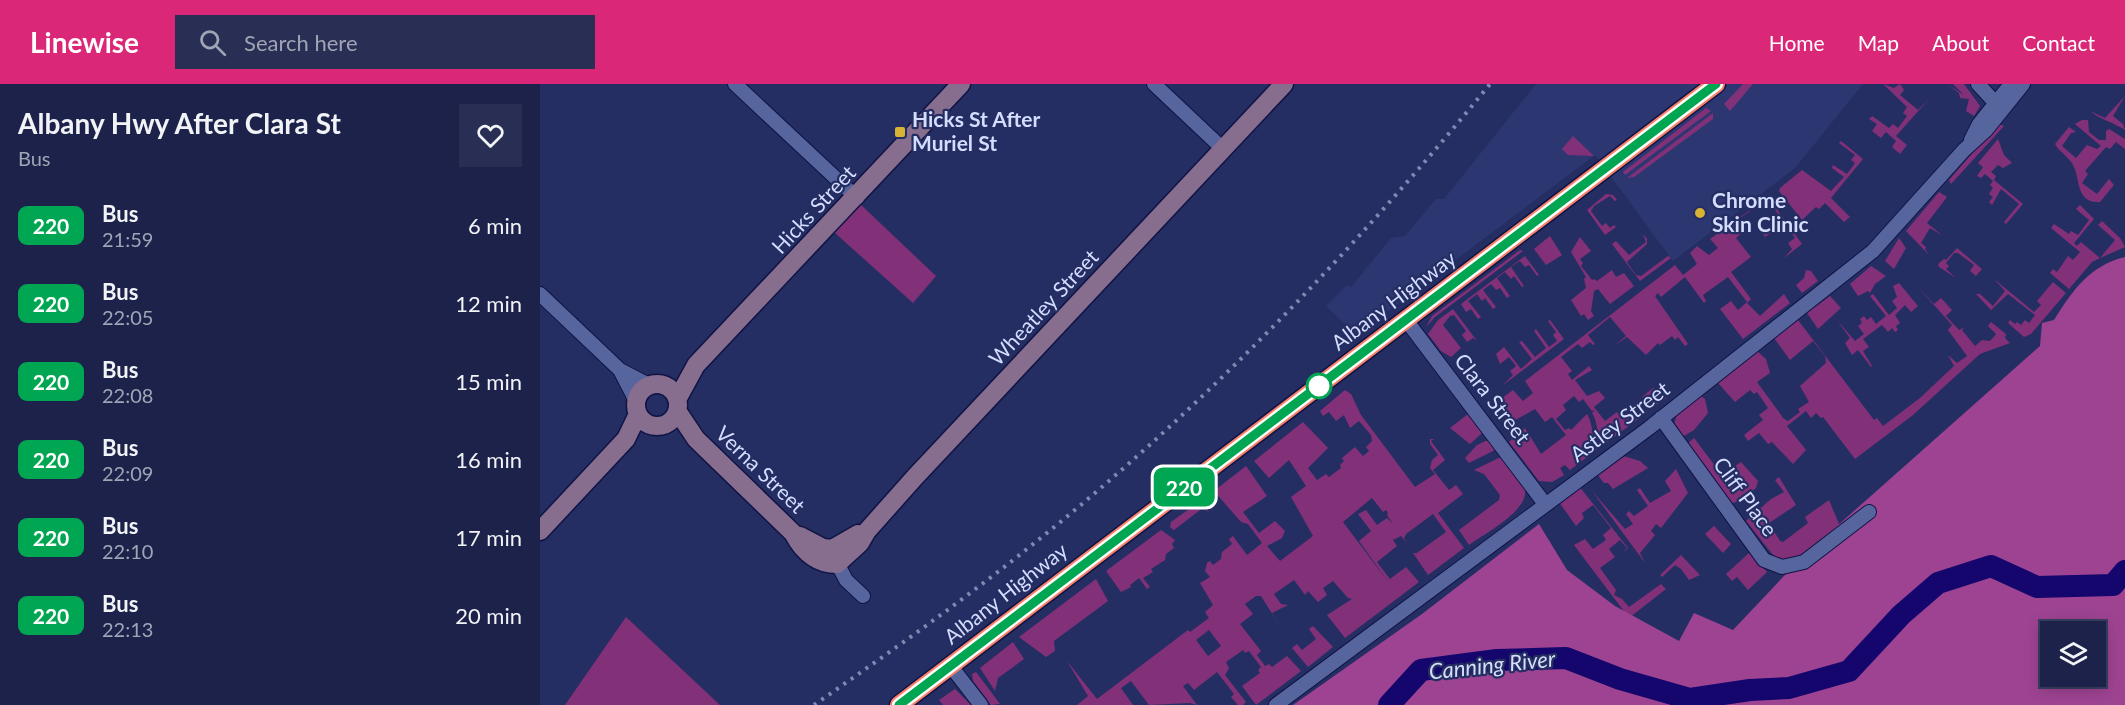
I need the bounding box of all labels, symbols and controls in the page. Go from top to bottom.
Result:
search box [175,15,595,69]
text: Linewise [30,25,139,59]
icon: search [196,26,229,59]
text: Search here [244,29,358,56]
text: Home [1769,30,1825,55]
text: Map [1858,30,1899,55]
text: About [1932,30,1989,55]
text: Contact [2022,30,2095,55]
button: heart [459,104,522,167]
text: Albany Hwy After Clara St [18,106,341,140]
place label: Hicks St After Muriel St [912,106,1040,155]
marker: Hicks St After Muriel St [893,125,907,139]
text: Bus [18,146,51,170]
street label: Hicks Street [766,159,860,258]
place label: Chrome Skin Clinic [1712,187,1809,236]
text: Bus [102,200,138,227]
marker: Chrome Skin Clinic [1693,206,1707,220]
text: 6 min [468,212,522,239]
text: 220 [33,213,69,238]
text: 21:59 [102,227,153,251]
street label: Wheatley Street [983,244,1103,370]
street label: Albany Highway [1326,245,1460,355]
text: Bus [102,278,138,305]
text: 12 min [455,290,522,317]
text: 220 [33,291,69,316]
text: 22:05 [102,305,153,329]
street label: Clara Street [1450,348,1537,449]
text: Bus [102,356,138,383]
text: 15 min [455,368,522,395]
text: 220 [33,369,69,394]
unlabelled marker [1306,373,1332,399]
street label: Astley Street [1565,375,1674,466]
text: 22:08 [102,383,153,407]
street label: Verna Street [711,420,811,518]
text: Bus [102,434,138,461]
text: 16 min [455,446,522,473]
text: 220 [33,447,69,472]
street label: Cliff Place [1709,452,1783,541]
text: 22:09 [102,461,153,485]
line badge: 220 [1150,468,1218,506]
text: 220 [1166,475,1202,500]
text: Bus [102,512,138,539]
text: 17 min [455,524,522,551]
text: 220 [33,525,69,550]
street label: Albany Highway [939,537,1072,649]
text: 22:10 [102,539,153,563]
text: Bus [102,590,138,617]
text: 20 min [455,602,522,629]
text: 220 [33,603,69,628]
text: 22:13 [102,617,153,641]
map controls [2040,621,2106,687]
button: layers [2040,621,2106,687]
water label: Canning River [1428,644,1557,685]

